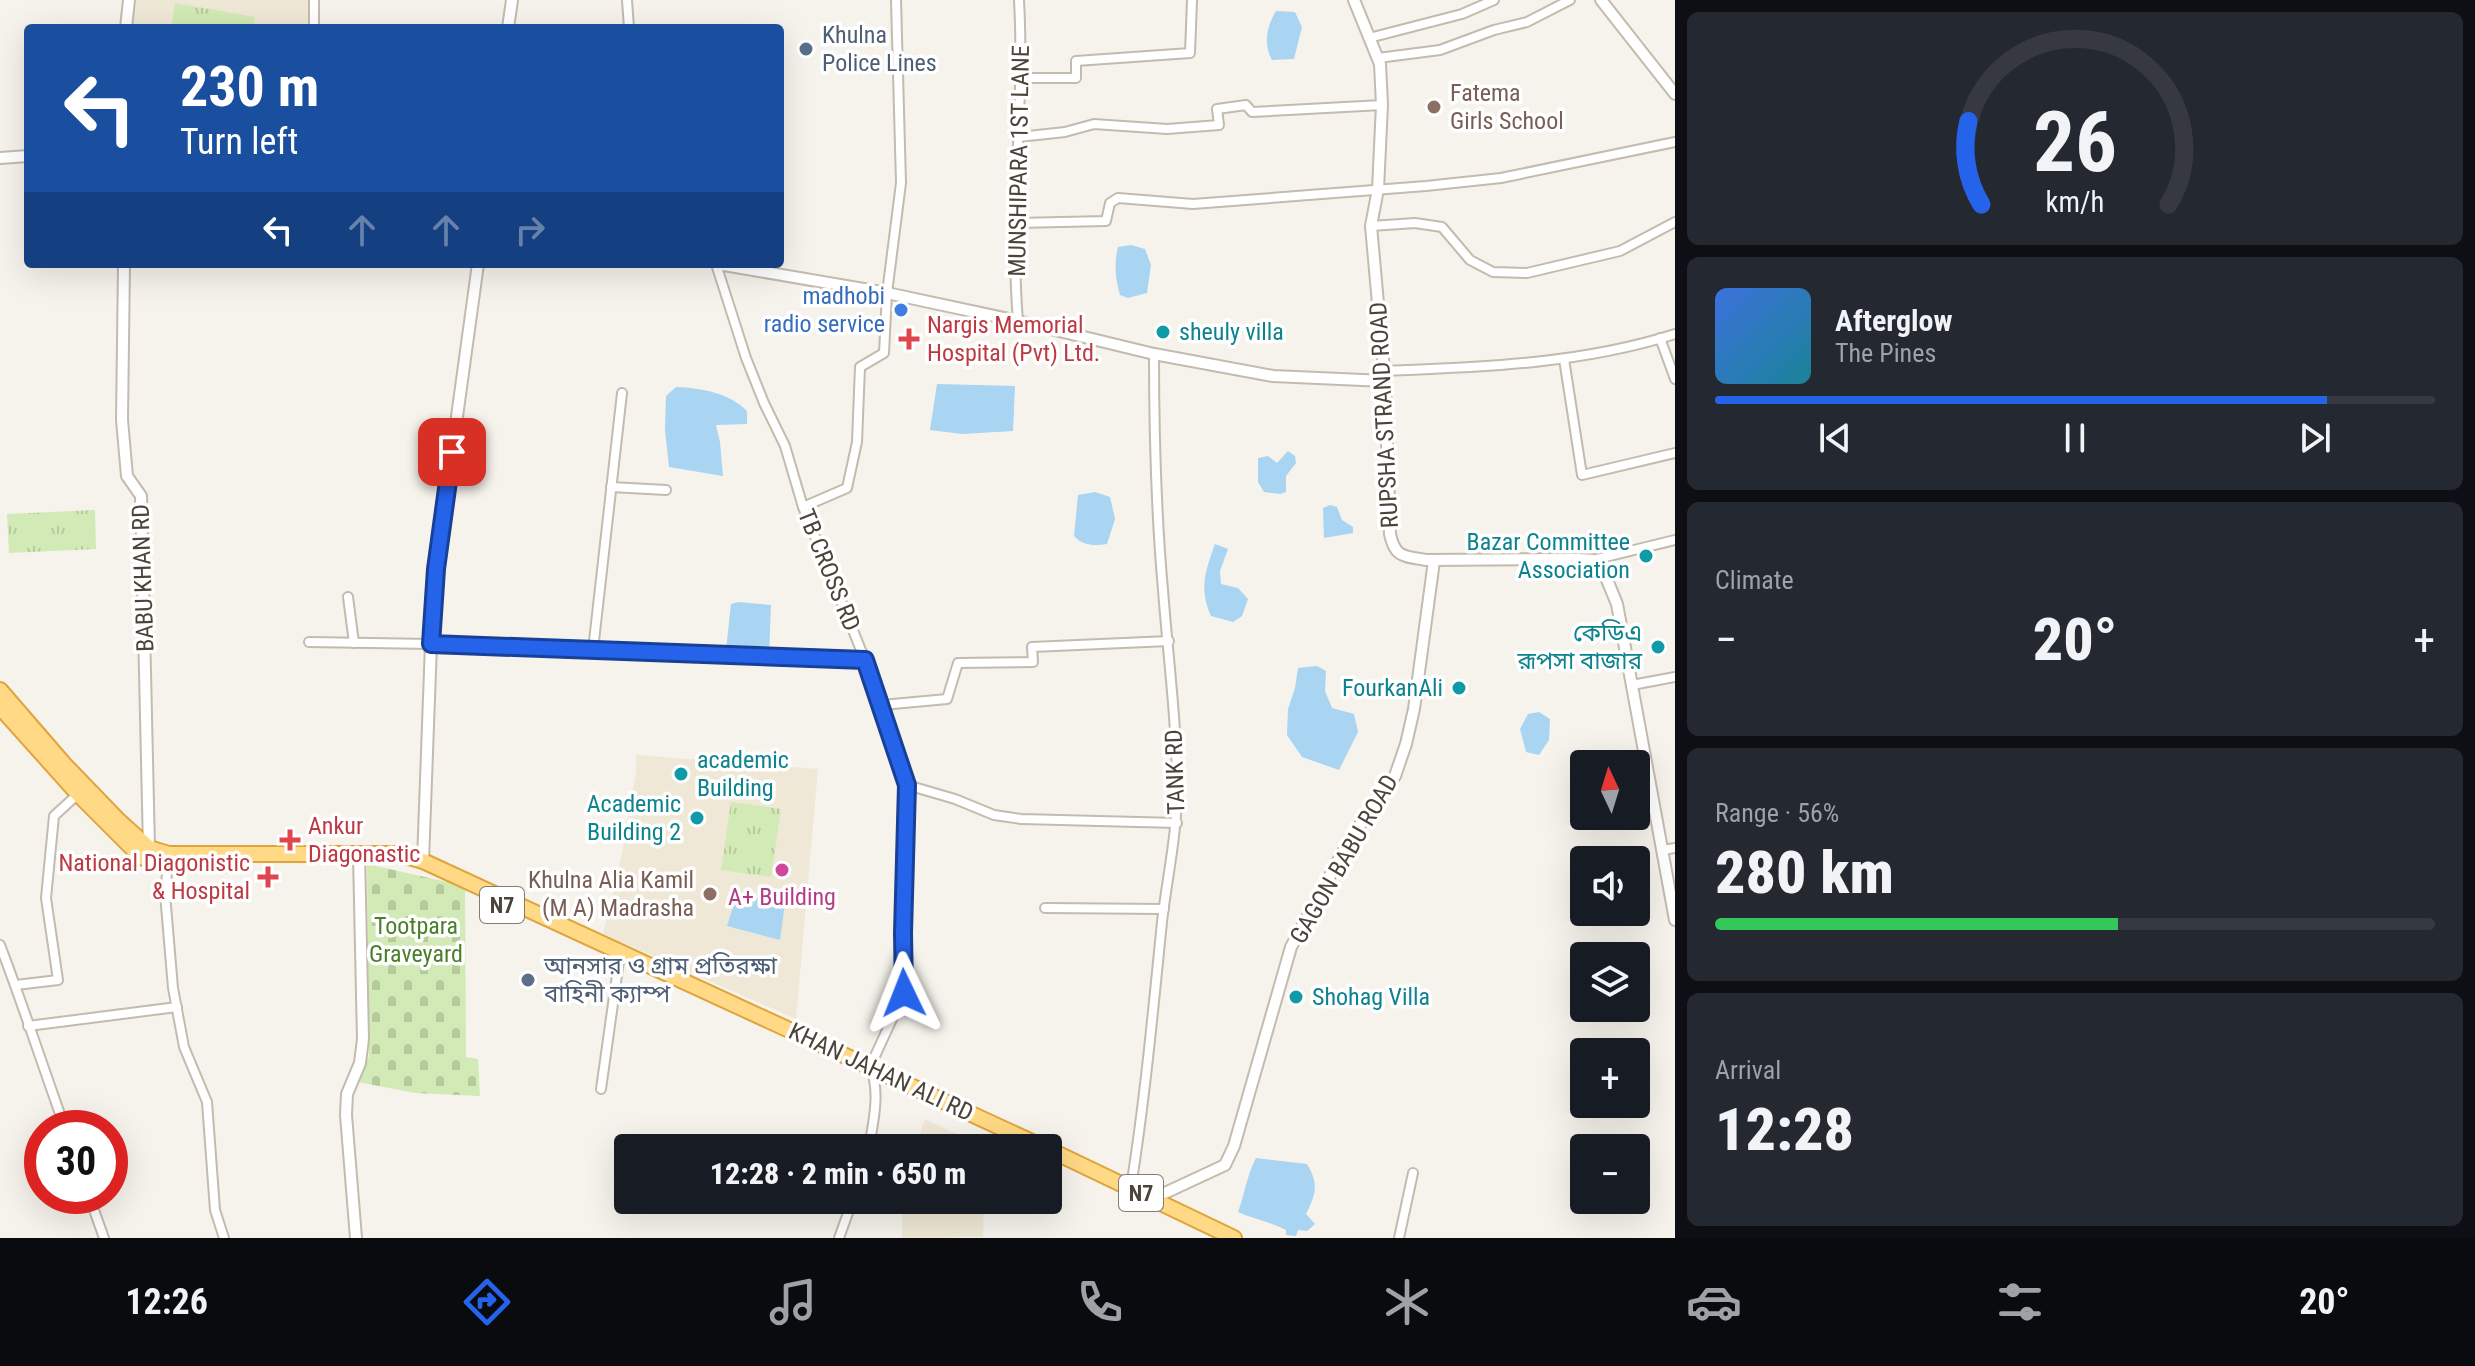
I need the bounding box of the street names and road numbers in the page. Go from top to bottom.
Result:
street label: MUNSHIPARA 1ST LANE [1003,45,1035,277]
street label: RUPSHA STRAND ROAD [1364,301,1404,529]
street label: BABU KHAN RD [126,504,160,652]
street label: TB CROSS RD [792,505,866,635]
street label: TANK RD [1160,729,1190,815]
street label: GAGON BABU ROAD [1284,770,1404,948]
road number: N7 [480,887,524,923]
street label: KHAN JAHAN ALI RD [784,1017,978,1127]
road number: N7 [1119,1175,1163,1211]

